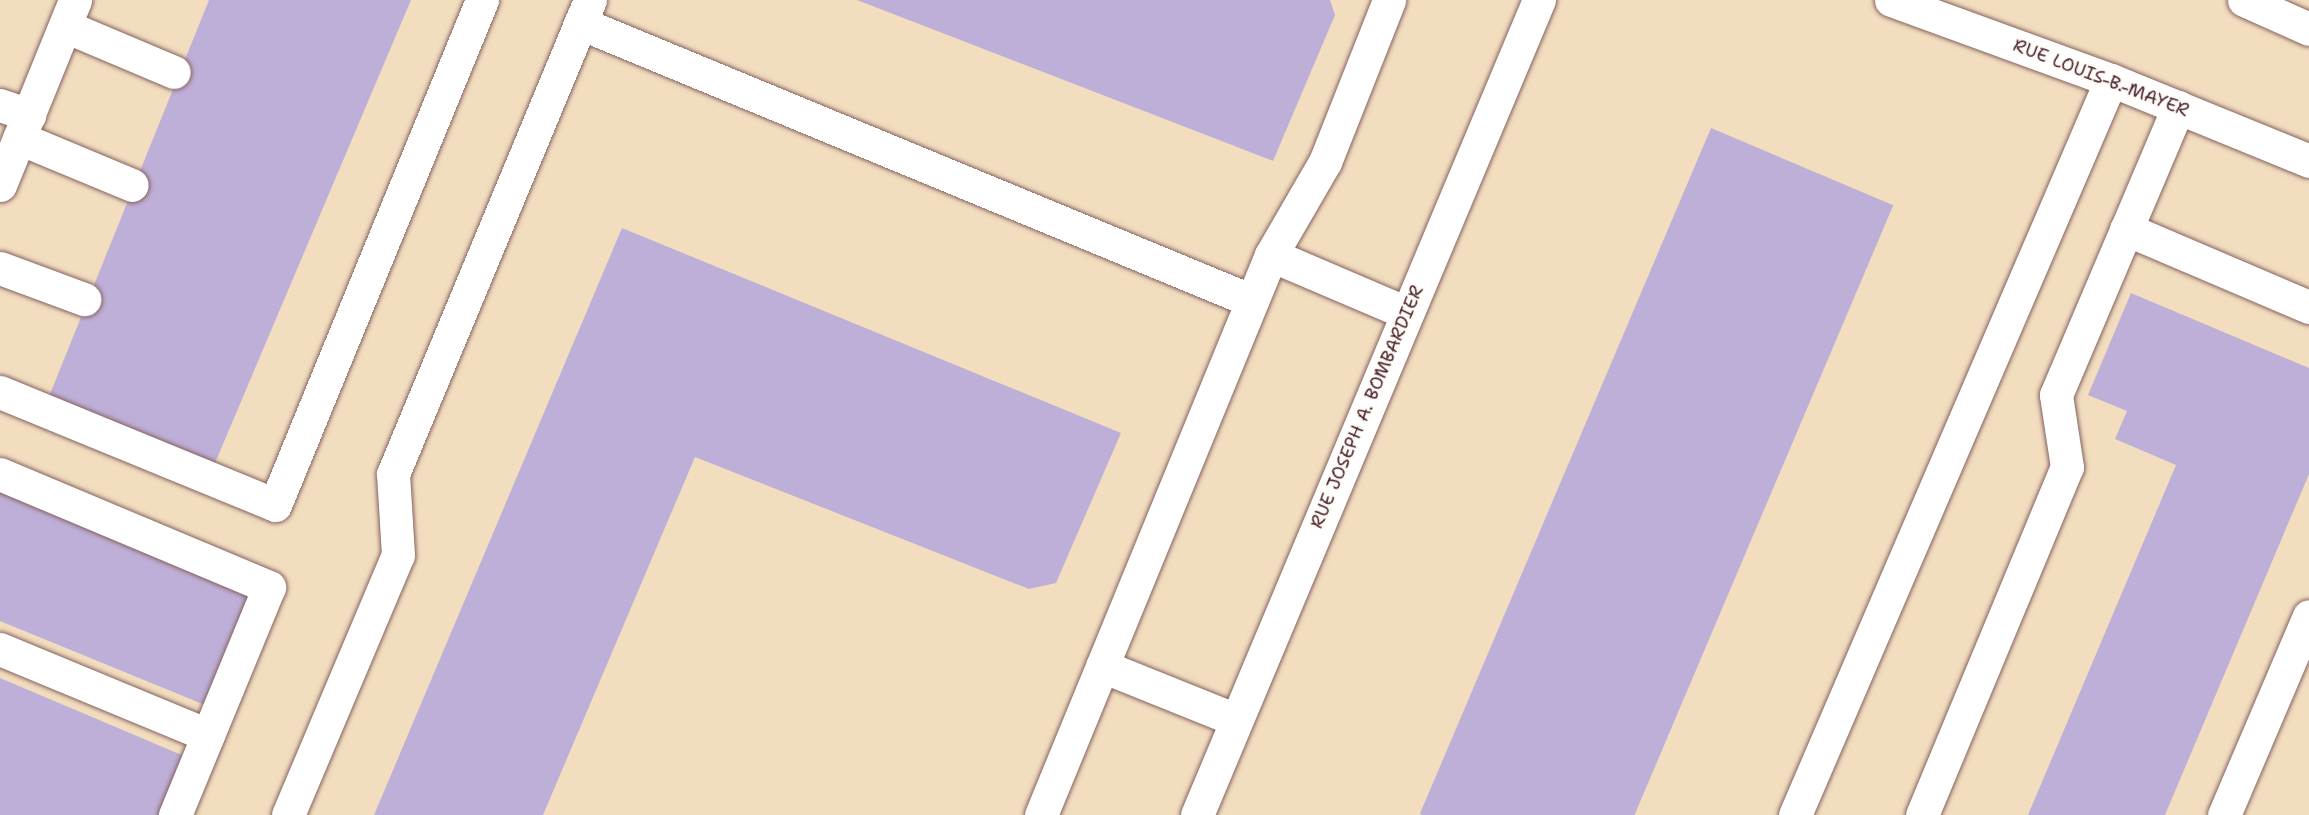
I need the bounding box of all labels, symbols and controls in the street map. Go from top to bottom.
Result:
street label: RUE LOUIS-B.-MAYER [2010,34,2192,122]
street label: RUE JOSEPH A. BOMBARDIER [1306,282,1428,532]

